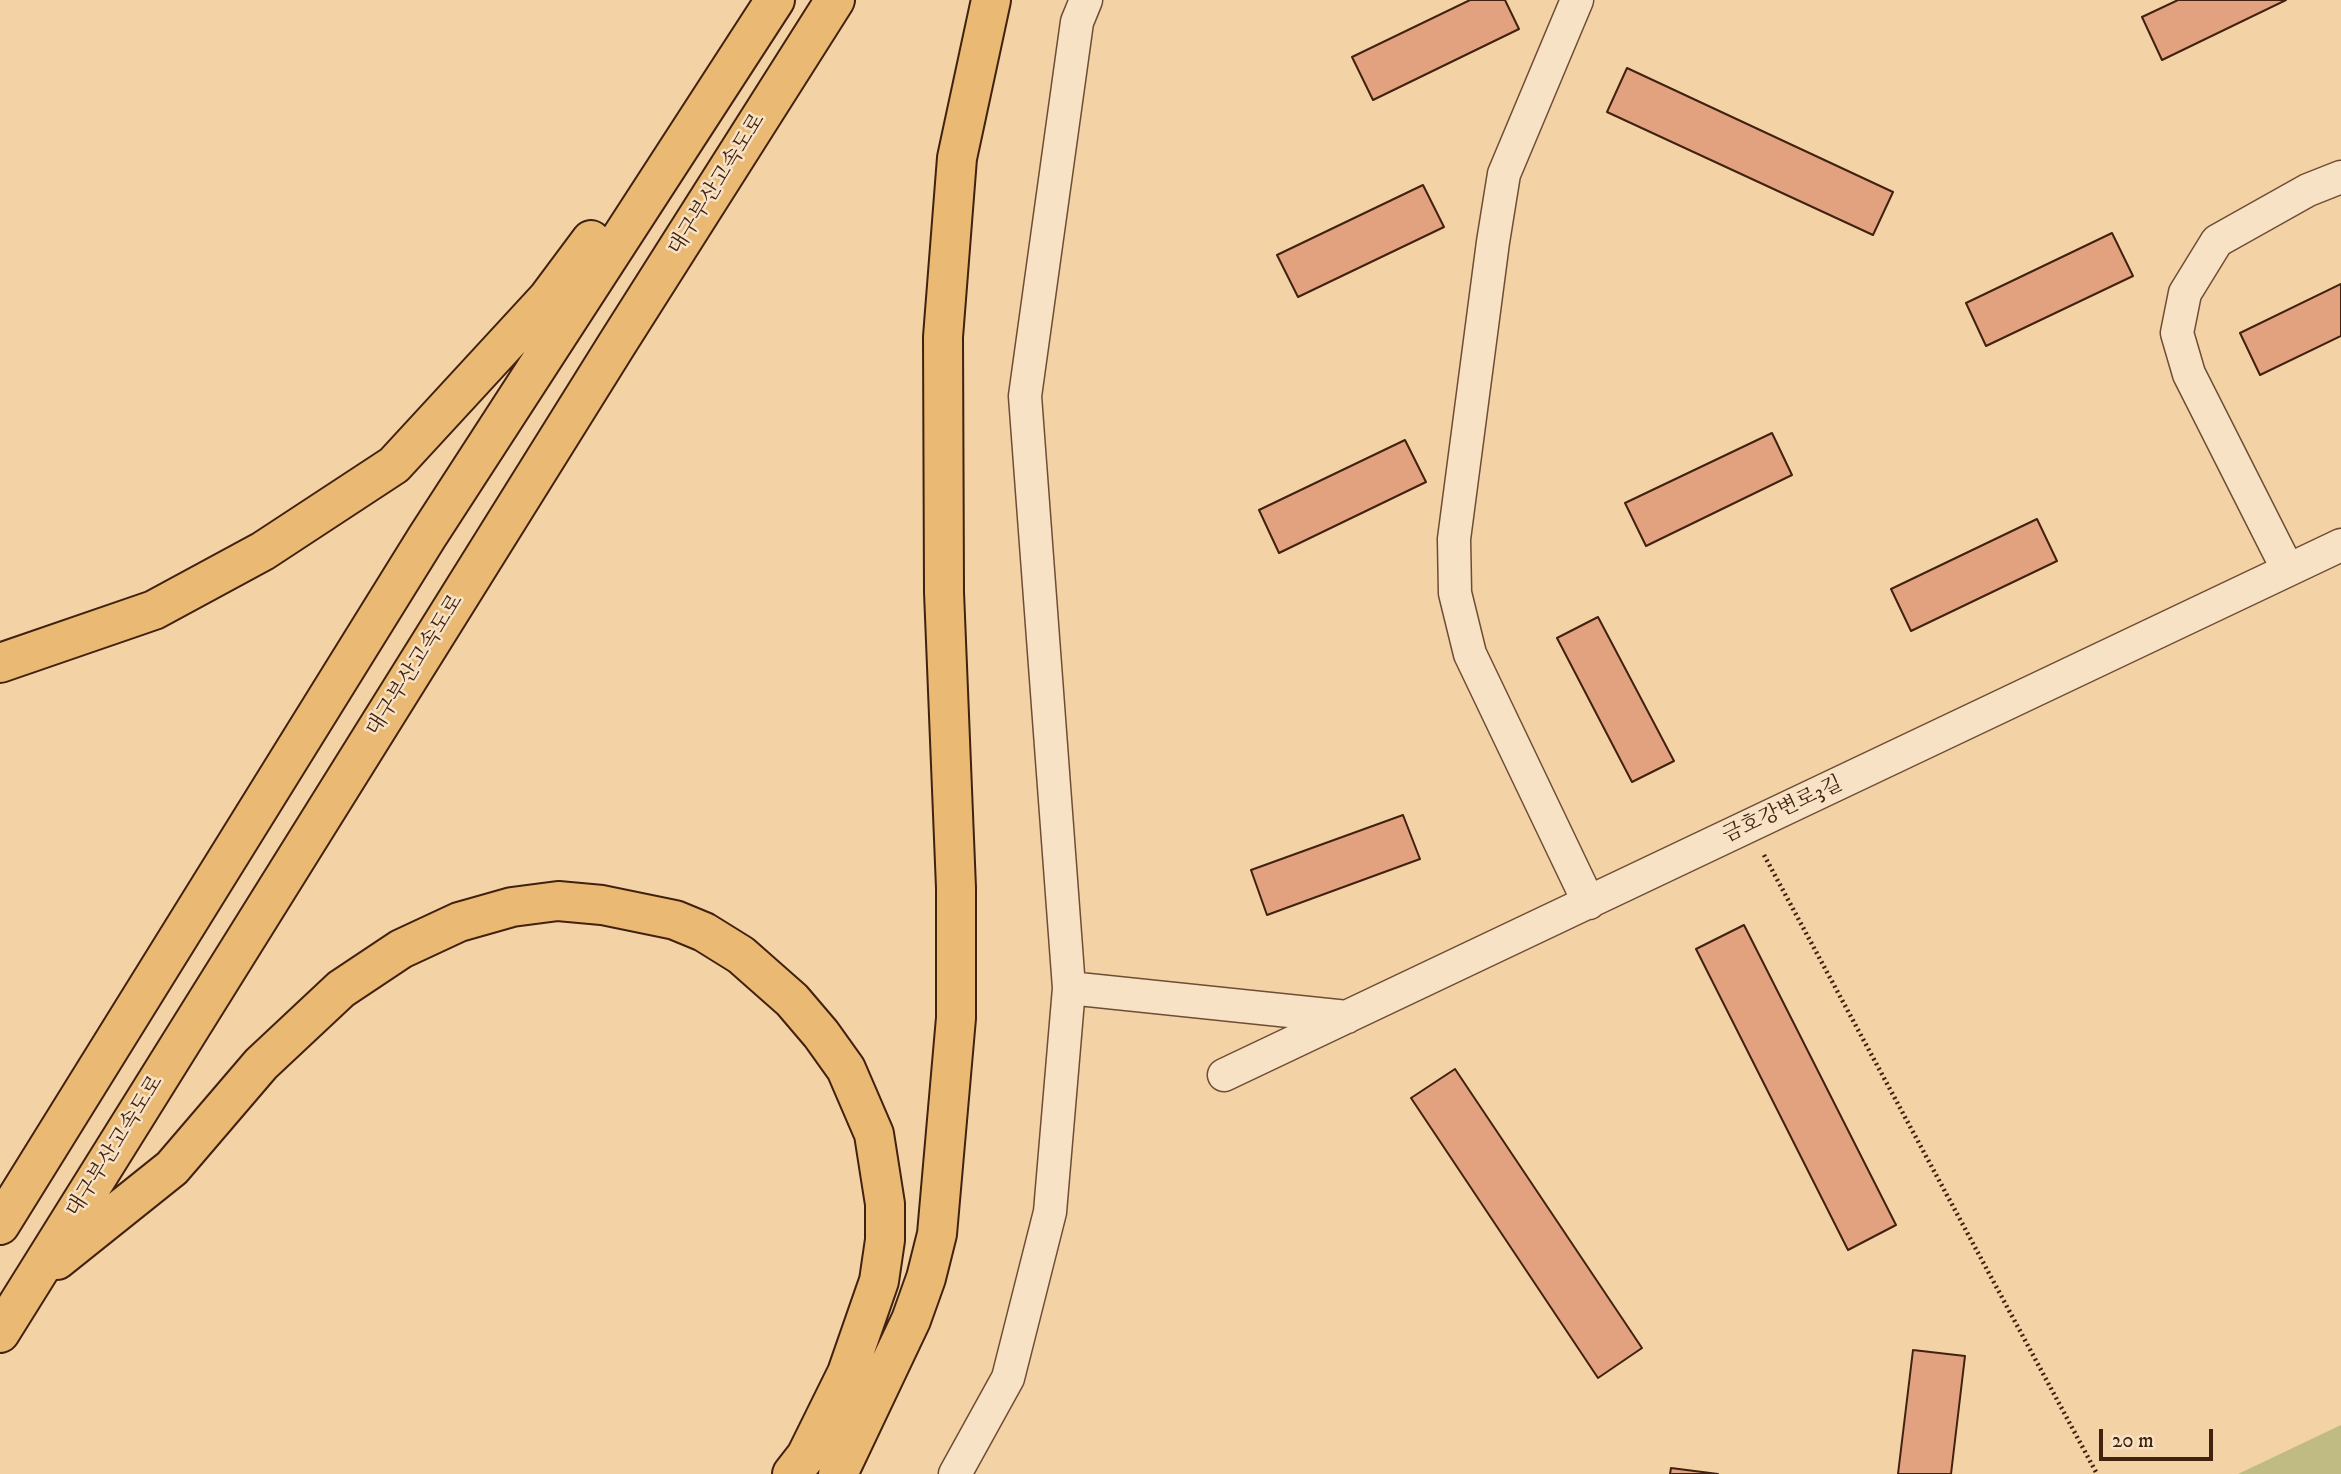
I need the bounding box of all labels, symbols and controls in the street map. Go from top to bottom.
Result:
street label: 대구부산고속도로 [664,110,772,260]
street label: 대구부산고속도로 [362,591,470,741]
street label: 금호강변로3길 [1719,772,1847,850]
street label: 대구부산고속도로 [62,1072,170,1222]
scale bar [2103,1414,2217,1458]
text: 20 m [2112,1428,2154,1454]

